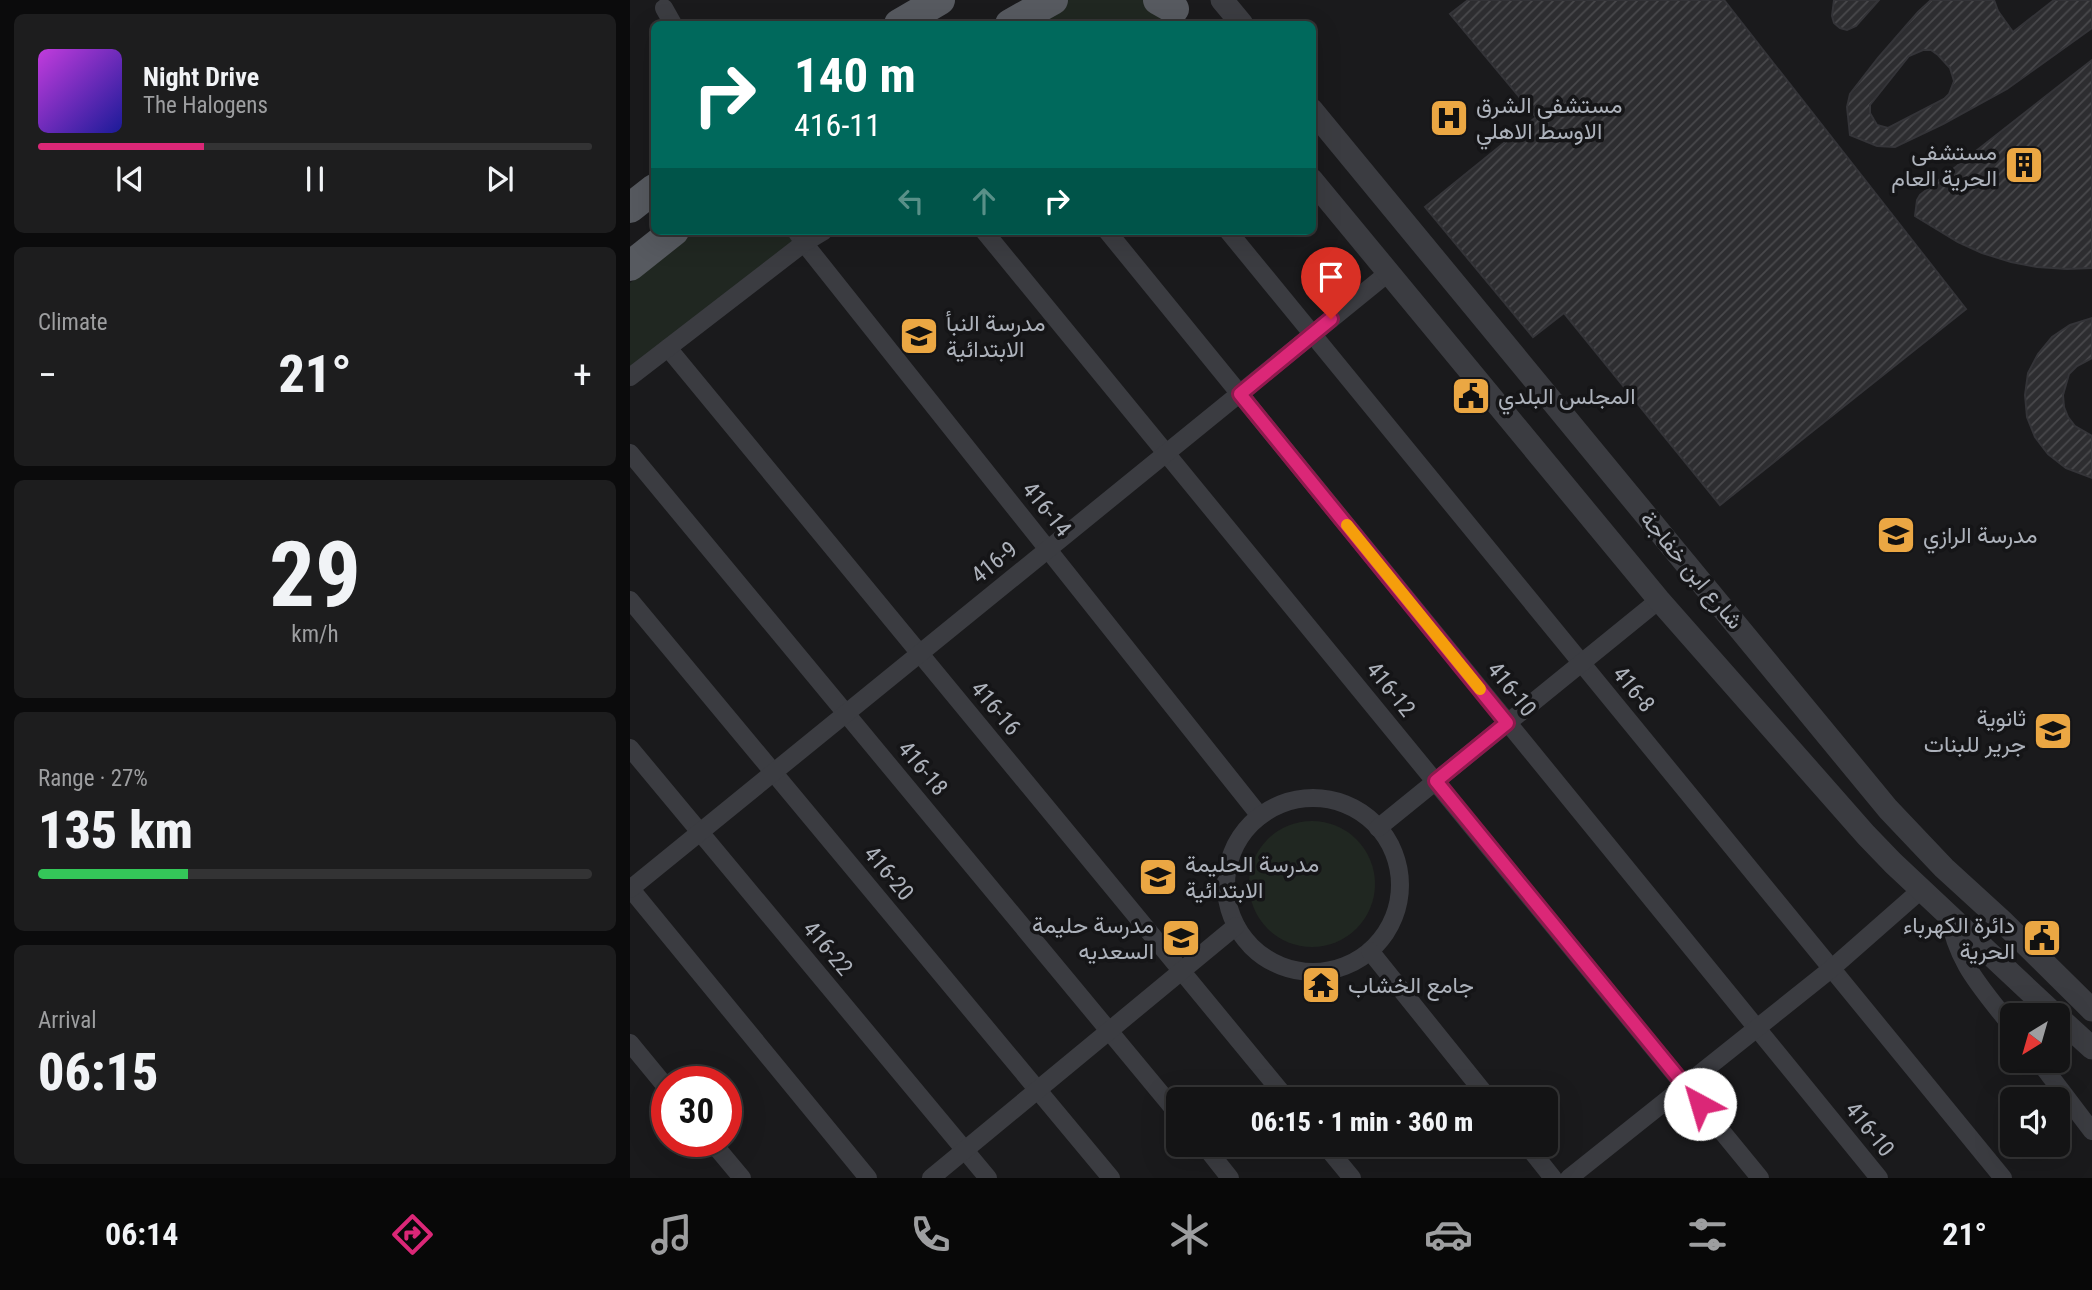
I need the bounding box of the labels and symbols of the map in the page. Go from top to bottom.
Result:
place label: مستشفى الشرق الاوسط الاهلي [1476,92,1623,150]
hospital icon: مستشفى الشرق الاوسط الاهلي [1428,97,1470,139]
place label: مستشفى الحرية العام [1891,139,1997,193]
building icon: مستشفى الحرية العام [2003,144,2045,186]
pin [1301,247,1361,319]
place label: مدرسة النبأ الابتدائية [946,310,1046,363]
school or university icon: مدرسة النبأ الابتدائية [898,315,940,357]
public building icon: المجلس البلدي [1450,375,1492,417]
place label: المجلس البلدي [1498,383,1636,415]
street label: 416-14 [1016,477,1077,542]
street label: شارع ابن خفاجة [1633,506,1749,636]
school or university icon: مدرسة الرازي [1875,514,1917,556]
place label: مدرسة الرازي [1923,522,2038,554]
street label: 416-9 [966,536,1023,589]
street label: 416-12 [1360,657,1421,722]
street label: 416-10 [1481,657,1542,722]
street label: 416-8 [1607,661,1660,718]
street label: 416-16 [965,676,1026,741]
place label: ثانوية جرير للبنات [1924,705,2026,759]
school or university icon: ثانوية جرير للبنات [2032,710,2074,752]
street label: 416-18 [892,736,953,801]
street label: 416-20 [858,841,919,906]
place label: مدرسة الحليمة الابتدائية [1185,851,1319,904]
school or university icon: مدرسة الحليمة الابتدائية [1137,856,1179,898]
place label: مدرسة حليمة السعديه [1032,912,1154,965]
place label: دائرة الكهرباء الحرية [1903,912,2015,966]
street label: 416-22 [797,916,858,981]
school or university icon: مدرسة حليمة السعديه [1160,917,1202,959]
public building icon: دائرة الكهرباء الحرية [2021,917,2063,959]
temple icon: جامع الخشاب [1300,964,1342,1006]
place label: جامع الخشاب [1348,972,1474,1001]
north arrow [2000,1003,2070,1073]
speed limit sign: 30 [651,1066,742,1157]
position arrow [1663,1067,1737,1141]
street label: 416-10 [1839,1097,1900,1162]

